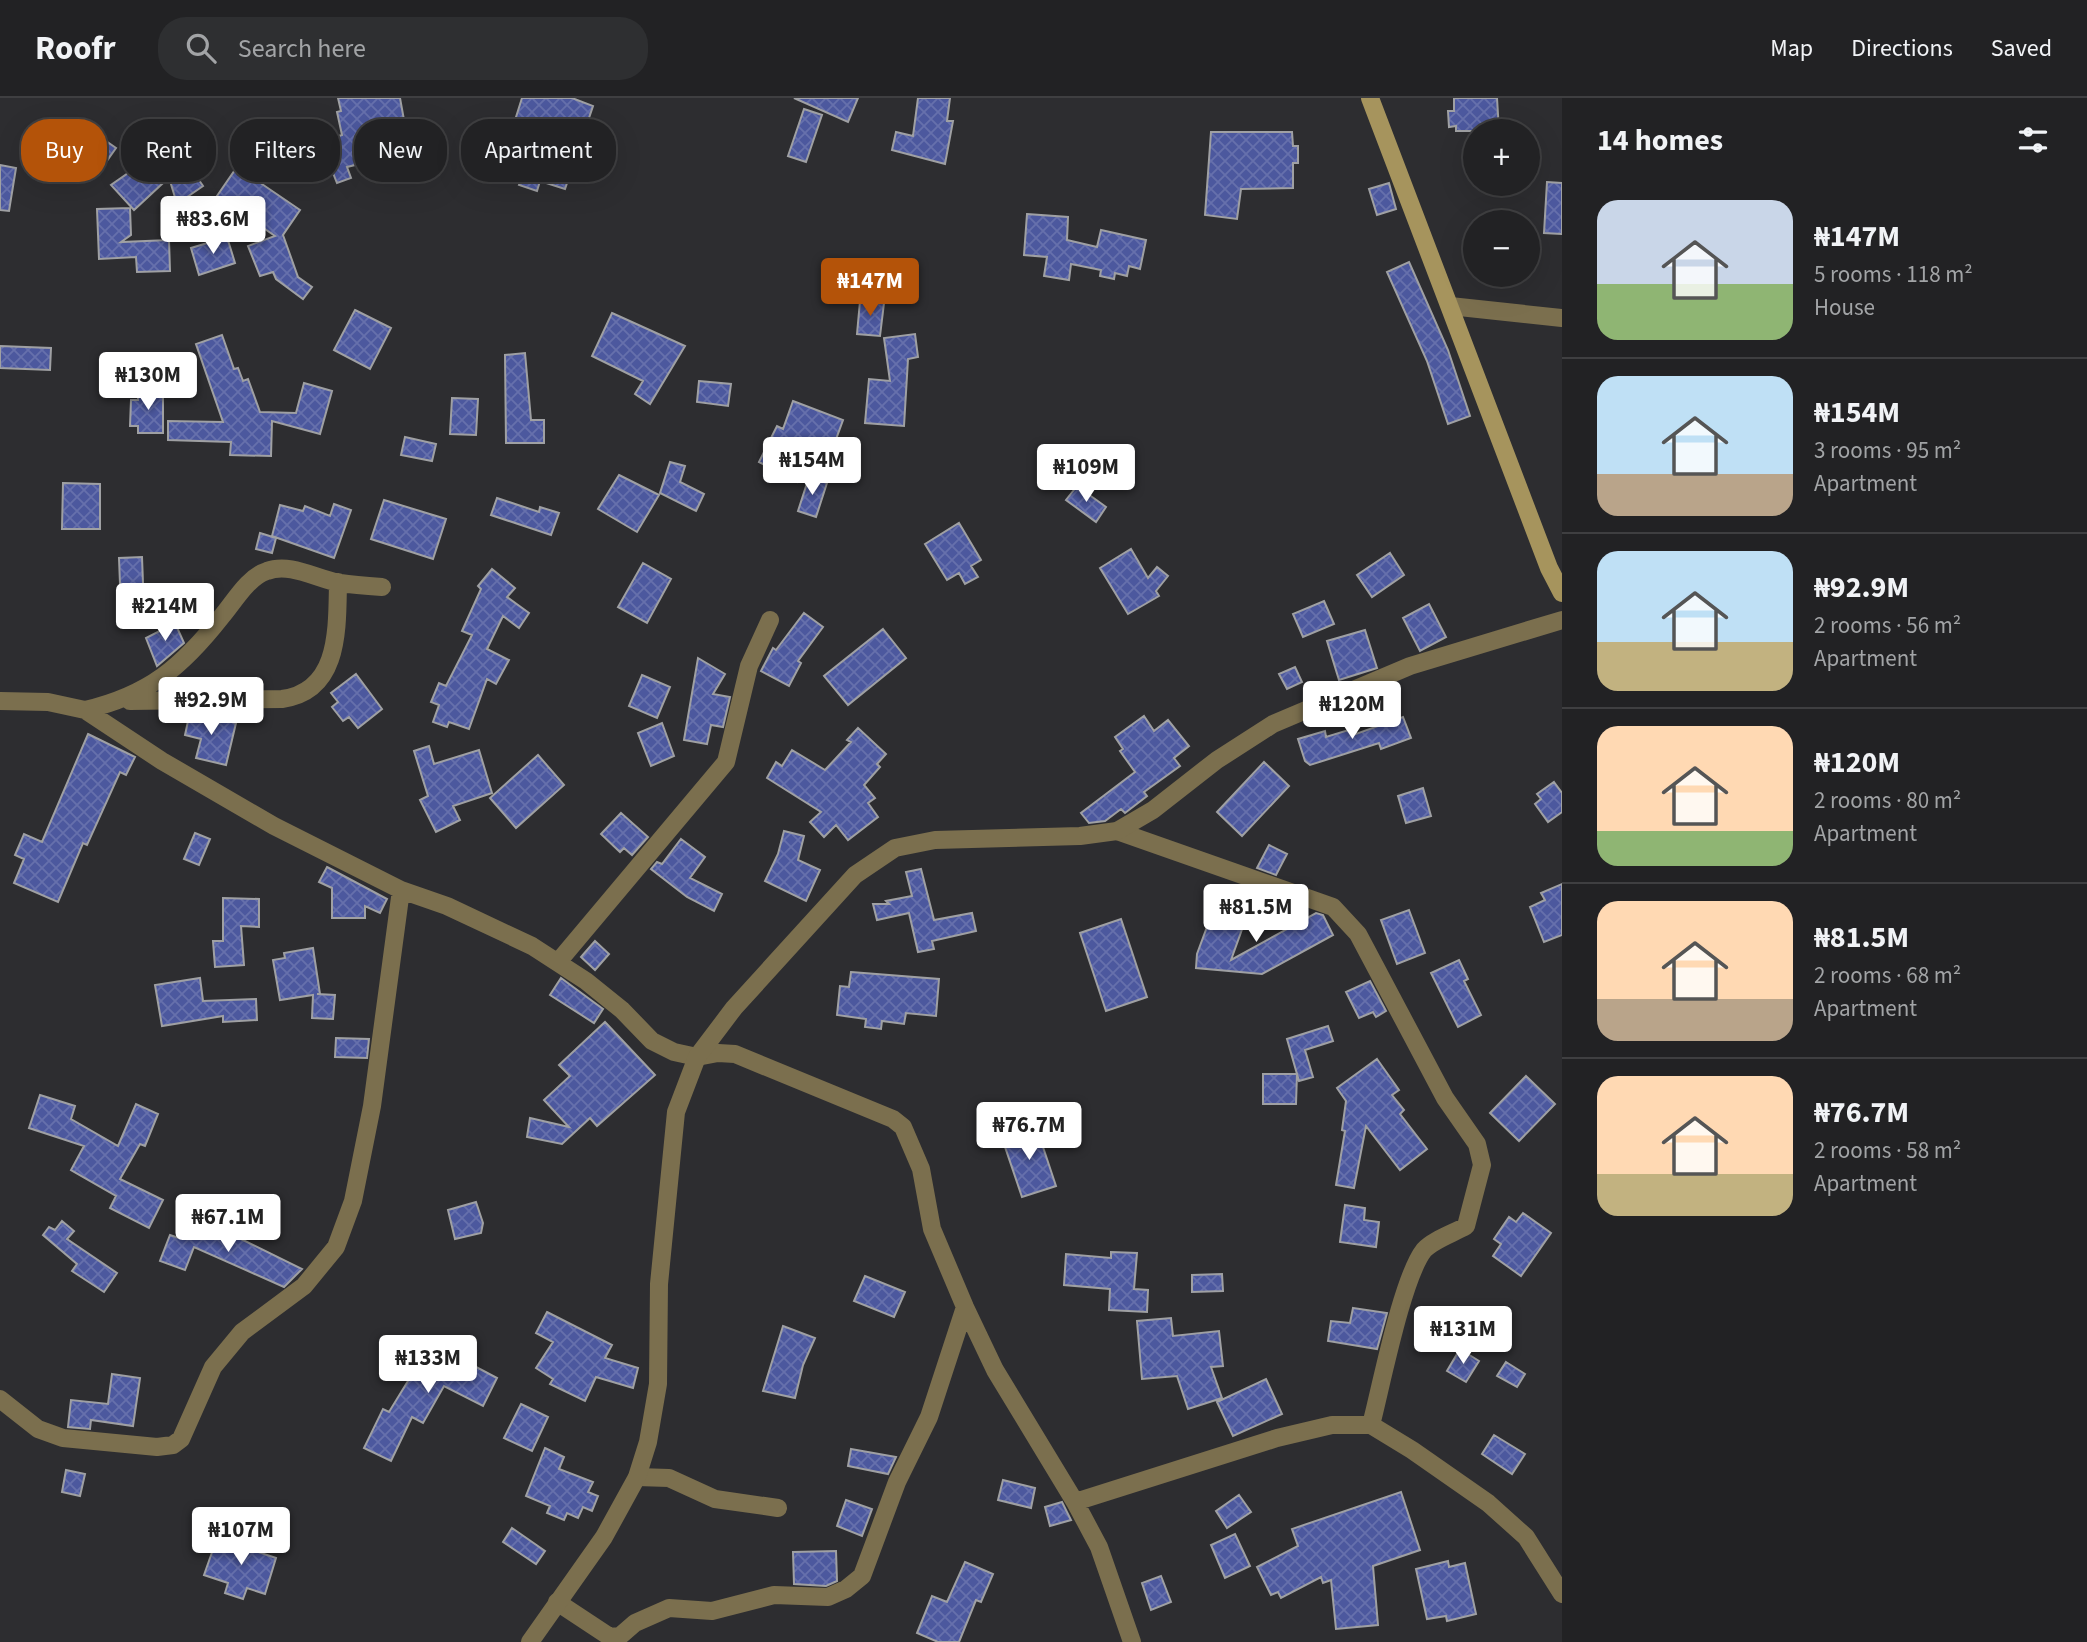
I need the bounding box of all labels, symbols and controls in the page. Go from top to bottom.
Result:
search box [158,17,648,80]
text: Roofr [35,25,116,72]
icon: search [182,29,220,67]
text: Search here [238,30,366,67]
text: Map [1770,31,1813,66]
text: Directions [1851,31,1953,66]
text: Saved [1991,31,2052,66]
chip: Buy [21,119,107,182]
chip: Rent [121,119,216,182]
chip: Filters [230,119,340,182]
chip: New [354,119,447,182]
chip: Apartment [461,119,616,182]
map controls [1463,119,1540,287]
button: + [1463,119,1540,196]
text: 14 homes [1597,119,1723,162]
icon: filters [2014,121,2052,159]
pin: ₦83.6M [156,197,270,256]
text: ₦83.6M [176,202,250,235]
button: − [1463,210,1540,287]
text: ₦147M [1814,215,1900,258]
icon: home [1653,228,1737,312]
pin: ₦147M [821,258,919,318]
text: 5 rooms · 118 m² [1814,258,1973,291]
text: ₦147M [837,264,903,297]
text: House [1814,291,1875,324]
pin: ₦130M [99,352,197,412]
text: ₦130M [115,358,181,391]
text: ₦154M [1814,391,1900,434]
icon: home [1653,404,1737,488]
text: 3 rooms · 95 m² [1814,434,1961,467]
pin: ₦154M [763,438,861,497]
text: ₦154M [779,443,845,476]
pin: ₦109M [1037,444,1135,504]
text: ₦109M [1053,450,1119,483]
text: Apartment [1814,467,1917,500]
text: ₦92.9M [1814,566,1909,609]
icon: home [1653,579,1737,663]
pin: ₦214M [116,584,214,643]
text: ₦214M [132,589,198,622]
text: 2 rooms · 56 m² [1814,609,1961,642]
text: Apartment [1814,642,1917,675]
pin: ₦92.9M [154,678,268,737]
pin: ₦120M [1303,682,1401,741]
text: ₦92.9M [174,683,248,716]
text: ₦120M [1319,687,1385,720]
text: ₦120M [1814,741,1900,784]
icon: home [1653,754,1737,838]
text: 2 rooms · 80 m² [1814,784,1961,817]
text: Apartment [1814,817,1917,850]
pin: ₦81.5M [1199,884,1313,944]
text: ₦81.5M [1219,890,1293,923]
text: ₦81.5M [1814,916,1909,959]
icon: home [1653,929,1737,1013]
text: 2 rooms · 68 m² [1814,959,1961,992]
text: Apartment [1814,992,1917,1025]
text: ₦76.7M [1814,1091,1909,1134]
pin: ₦76.7M [972,1102,1086,1162]
icon: home [1653,1104,1737,1188]
text: ₦76.7M [992,1108,1066,1141]
text: 2 rooms · 58 m² [1814,1134,1961,1167]
text: Apartment [1814,1167,1917,1200]
pin: ₦67.1M [171,1194,285,1254]
text: ₦67.1M [191,1200,265,1233]
pin: ₦131M [1414,1306,1512,1366]
text: ₦131M [1430,1312,1496,1345]
pin: ₦133M [379,1336,477,1395]
text: ₦133M [395,1341,461,1374]
pin: ₦107M [192,1508,290,1567]
text: ₦107M [208,1513,274,1546]

